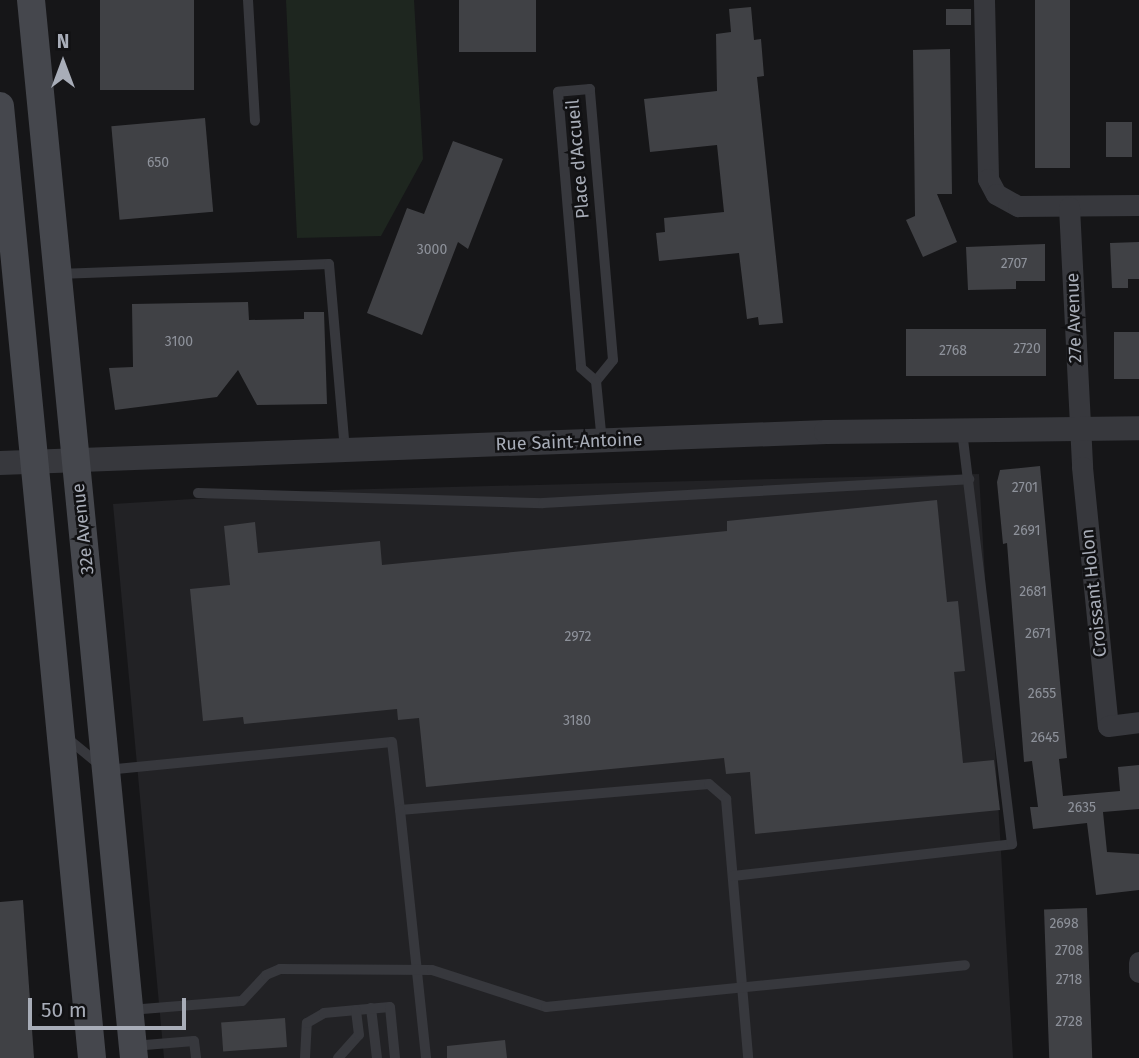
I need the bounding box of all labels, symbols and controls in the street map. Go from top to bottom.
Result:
north arrow [28,28,98,98]
text: N [57,30,69,53]
street label: Place d'Accueil [562,98,594,220]
house number: 650 [147,155,169,171]
house number: 3000 [417,242,447,258]
house number: 2707 [1001,256,1027,272]
street label: 27e Avenue [1062,272,1086,364]
house number: 3100 [165,334,193,350]
house number: 2720 [1013,341,1041,357]
house number: 2768 [939,343,967,359]
street label: Rue Saint-Antoine [495,429,643,455]
house number: 2701 [1012,480,1038,496]
street label: 32e Avenue [67,482,99,576]
house number: 2691 [1013,523,1041,539]
street label: Croissant Holon [1077,528,1111,658]
house number: 2681 [1019,584,1047,600]
house number: 2671 [1025,626,1051,642]
house number: 2972 [565,629,591,645]
house number: 2655 [1028,686,1056,702]
house number: 3180 [563,713,591,729]
house number: 2645 [1031,730,1059,746]
house number: 2635 [1068,800,1096,816]
house number: 2698 [1049,916,1079,932]
house number: 2708 [1055,943,1083,959]
house number: 2718 [1056,972,1082,988]
scale bar [32,984,189,1028]
text: 50 m [41,997,87,1023]
house number: 2728 [1055,1014,1083,1030]

